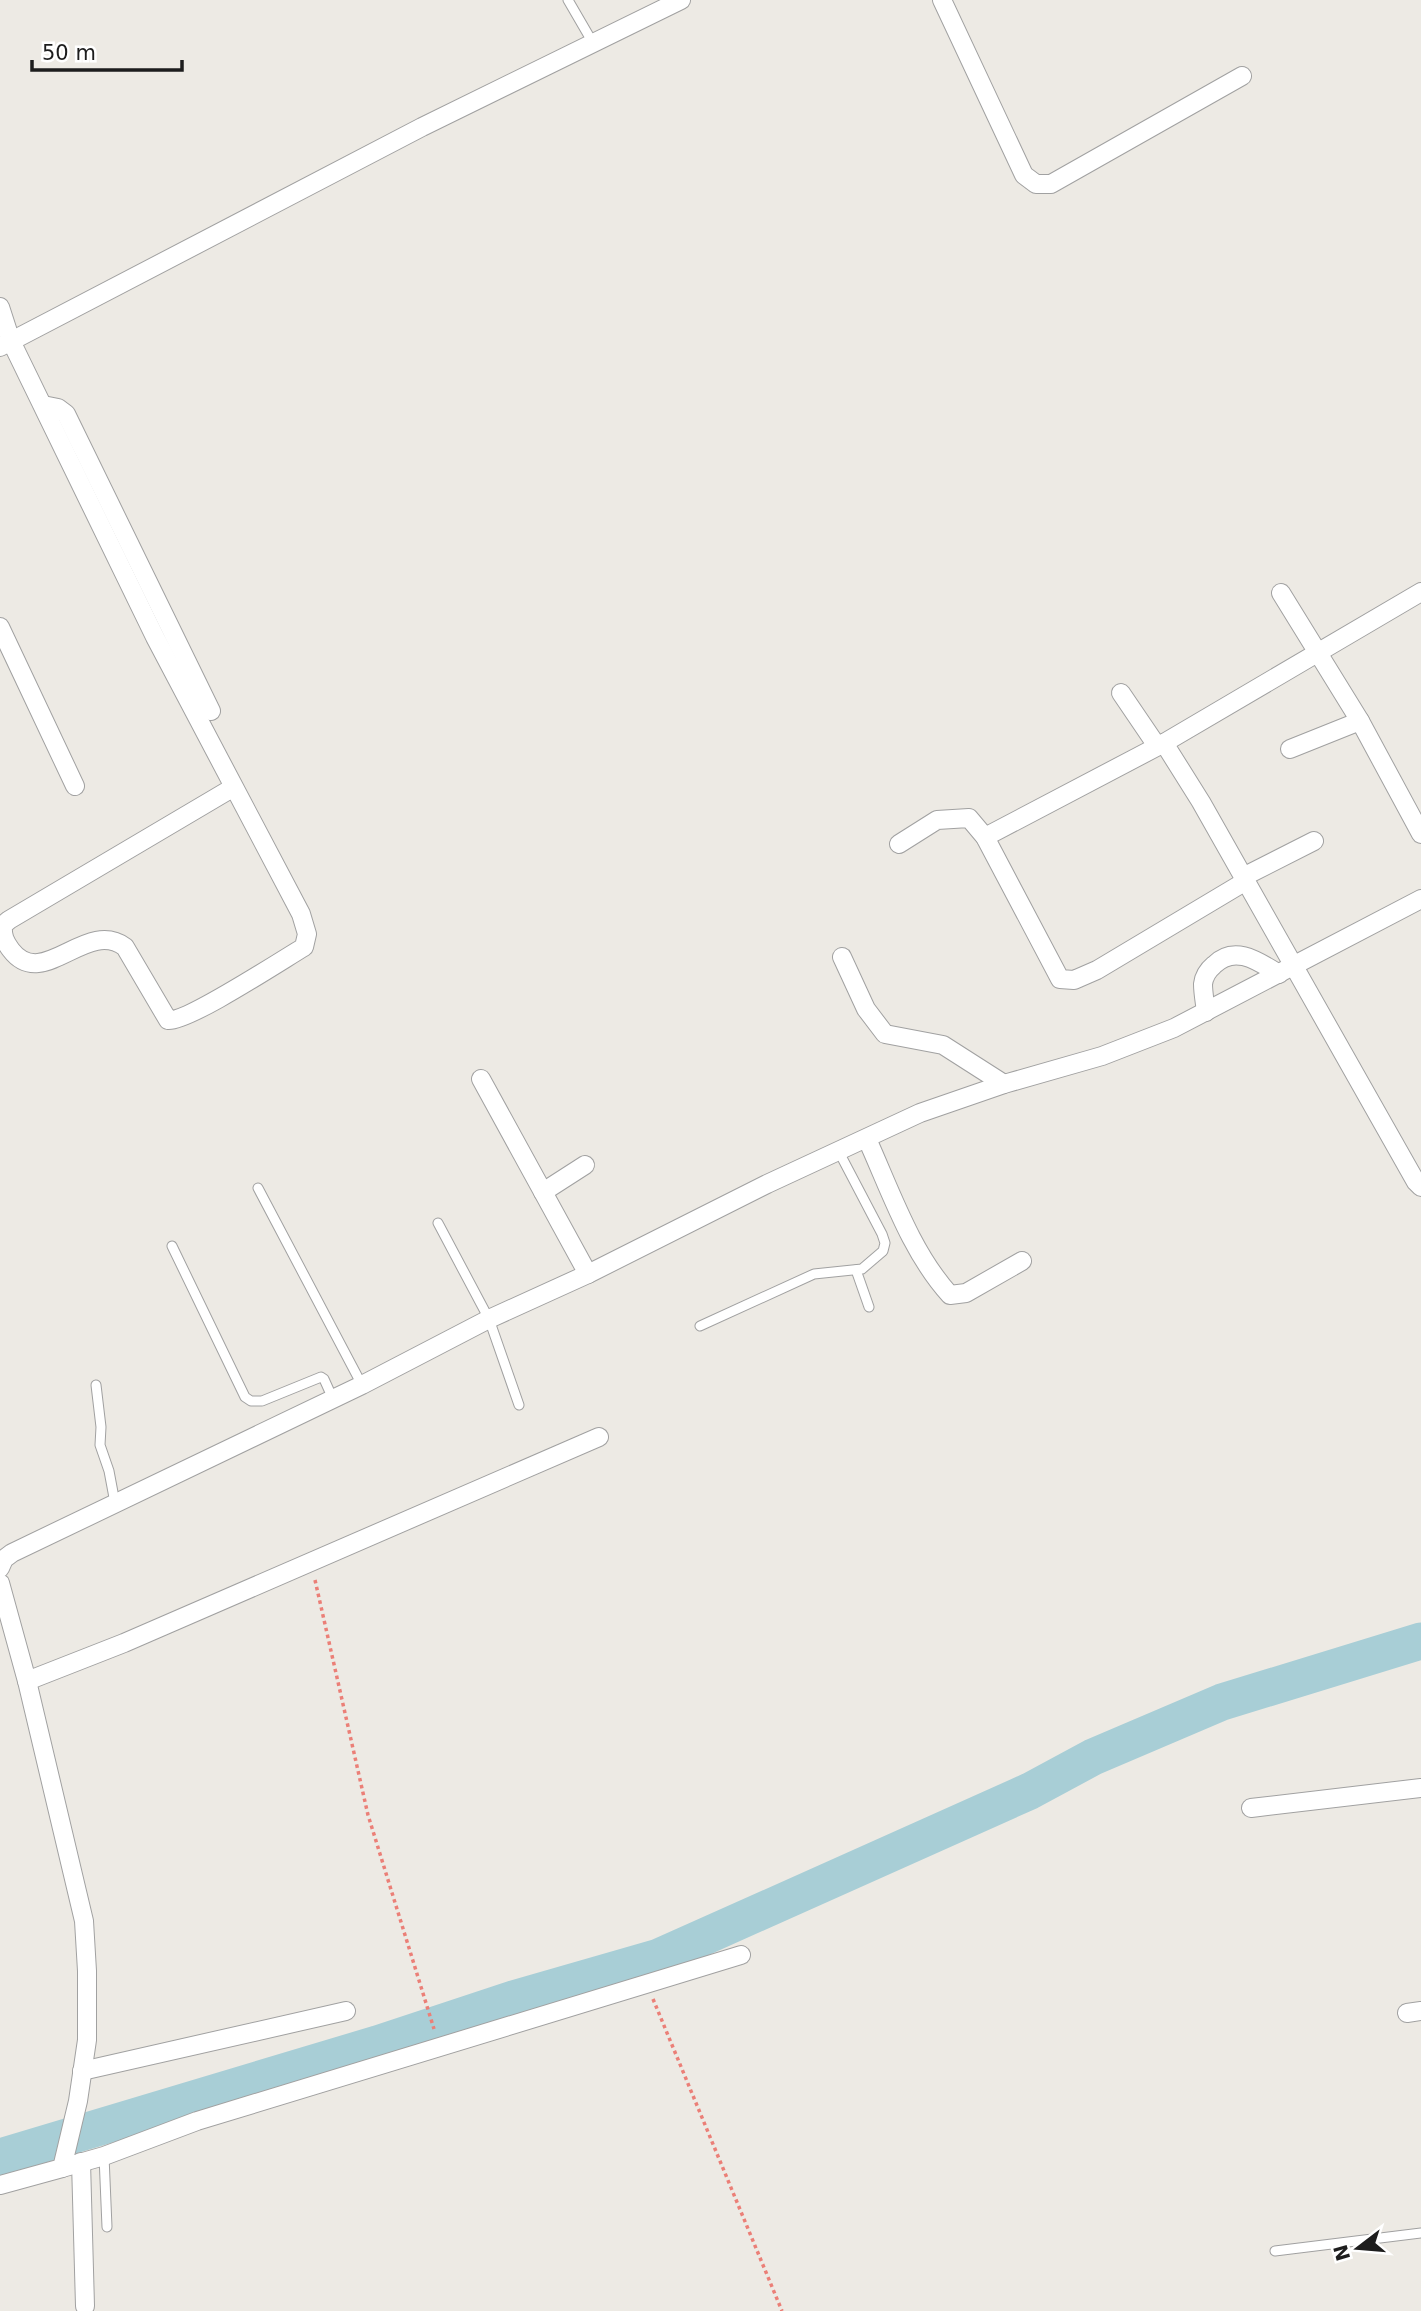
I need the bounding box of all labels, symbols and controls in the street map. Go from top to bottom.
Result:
scale bar [32,28,182,72]
text: 50 m [42,41,96,65]
north arrow [1323,2213,1393,2283]
text: N [1329,2242,1354,2263]

